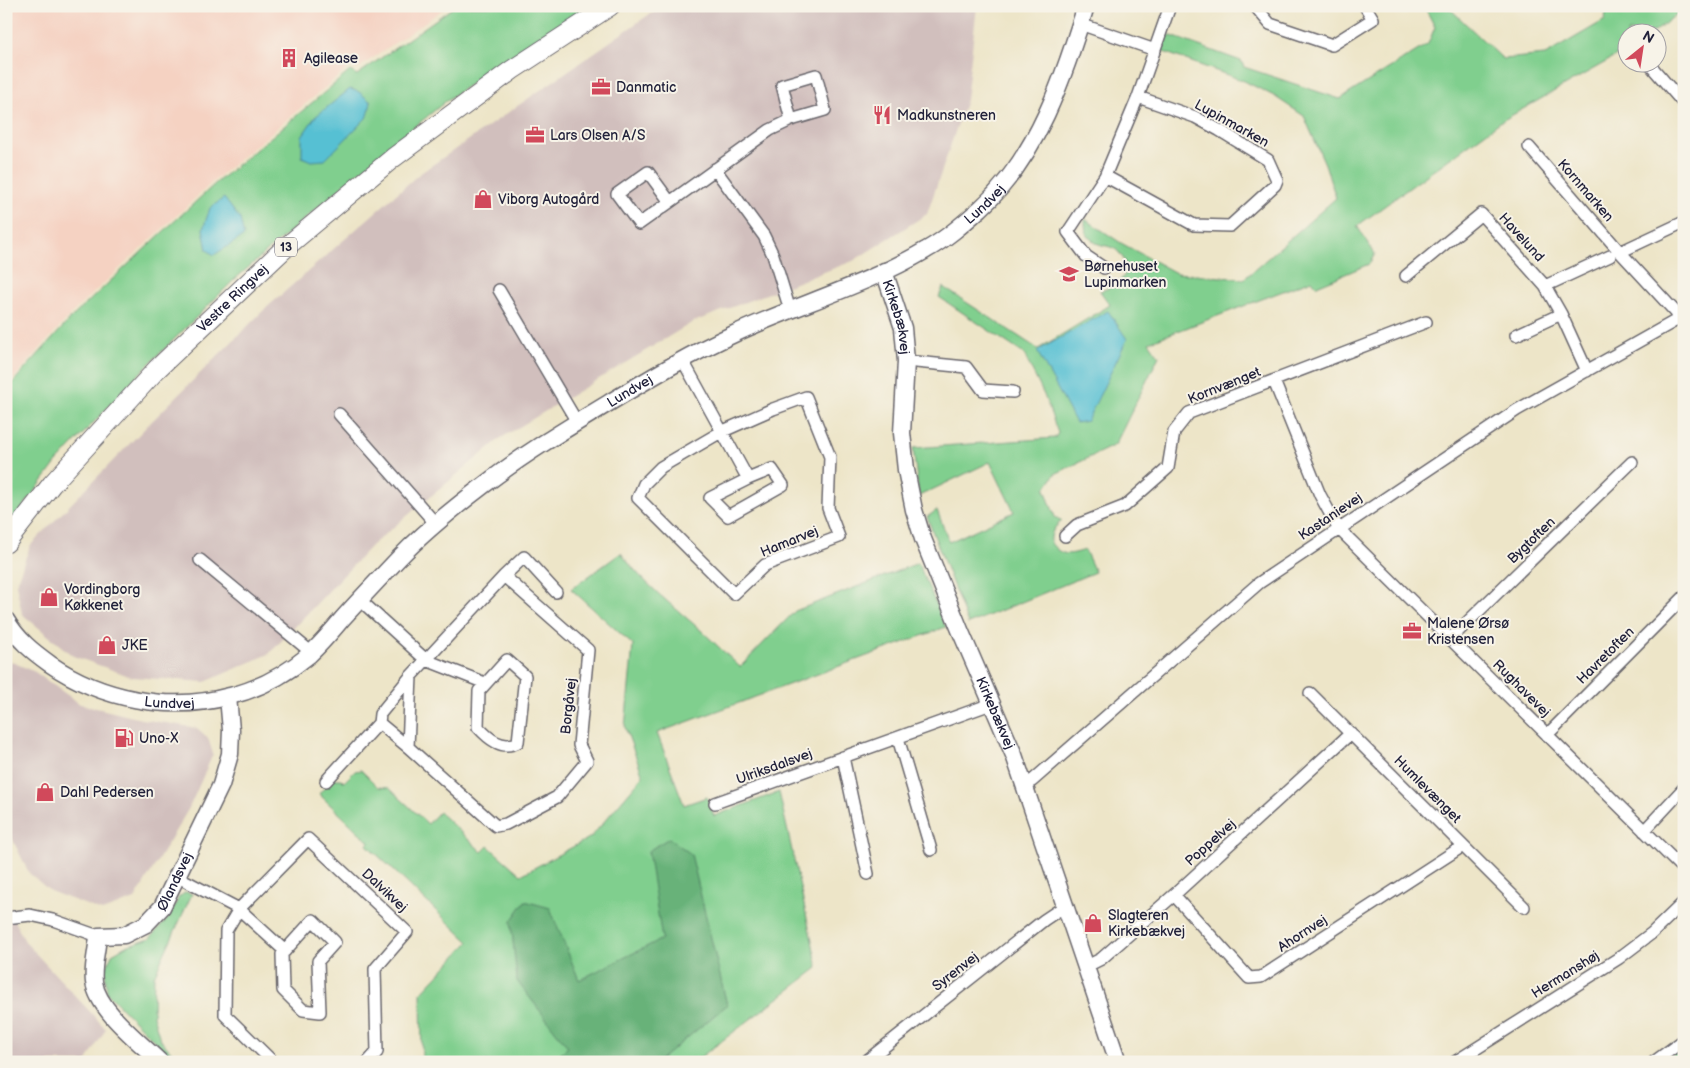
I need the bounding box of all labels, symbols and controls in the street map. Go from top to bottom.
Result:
north arrow [1618,22,1668,72]
text: N [1639,27,1657,47]
building icon: Agilease [278,47,300,69]
place label: Agilease [304,50,358,67]
office icon: Danmatic [590,76,612,98]
place label: Danmatic [616,79,676,96]
street label: Lupinmarken [1192,96,1272,151]
restaurant icon: Madkunstneren [871,104,893,126]
place label: Madkunstneren [897,107,996,124]
office icon: Lars Olsen A/S [524,124,546,146]
place label: Lars Olsen A/S [550,127,645,144]
street label: Kornmarken [1554,156,1617,225]
street label: Lundvej [961,181,1009,228]
shop icon: Viborg Autogård [472,188,494,210]
place label: Viborg Autogård [498,191,599,208]
street label: Havelund [1495,209,1548,265]
road number: 13 [275,238,297,256]
place label: Børnehuset Lupinmarken [1084,258,1167,291]
street label: Vestre Ringvej [193,261,272,336]
school or university icon: Børnehuset Lupinmarken [1058,263,1080,285]
street label: Kirkebækvej [878,277,913,355]
street label: Kornvænget [1185,363,1264,408]
street label: Lundvej [604,371,656,411]
street label: Kastanievej [1295,489,1365,544]
street label: Bygtoften [1504,513,1559,567]
street label: Hamarvej [758,522,821,561]
place label: Vordingborg Køkkenet [64,581,140,614]
shop icon: Vordingborg Køkkenet [38,586,60,608]
place label: Malene Ørsø Kristensen [1427,615,1509,648]
office icon: Malene Ørsø Kristensen [1401,620,1423,642]
street label: Havretoften [1573,623,1638,688]
shop icon: JKE [96,634,118,656]
place label: JKE [122,637,148,654]
street label: Rughavevej [1489,656,1554,721]
street label: Kirkebækvej [972,674,1018,752]
street label: Borgåvej [557,677,580,735]
street label: Lundvej [143,693,195,712]
fuel station icon: Uno-X [113,727,135,749]
place label: Uno-X [139,730,178,747]
street label: Ulriksdalsvej [734,745,815,788]
street label: Humlevænget [1390,752,1465,827]
shop icon: Dahl Pedersen [34,781,56,803]
place label: Dahl Pedersen [60,784,154,801]
street label: Poppelvej [1182,815,1239,869]
street label: Ølandsvej [153,850,196,914]
street label: Dalvikvej [358,865,411,916]
place label: Slagteren Kirkebækvej [1108,907,1185,940]
street label: Ahornvej [1274,911,1330,956]
shop icon: Slagteren Kirkebækvej [1082,912,1104,934]
street label: Hermanshøj [1528,947,1602,1002]
street label: Syrenvej [929,948,982,995]

